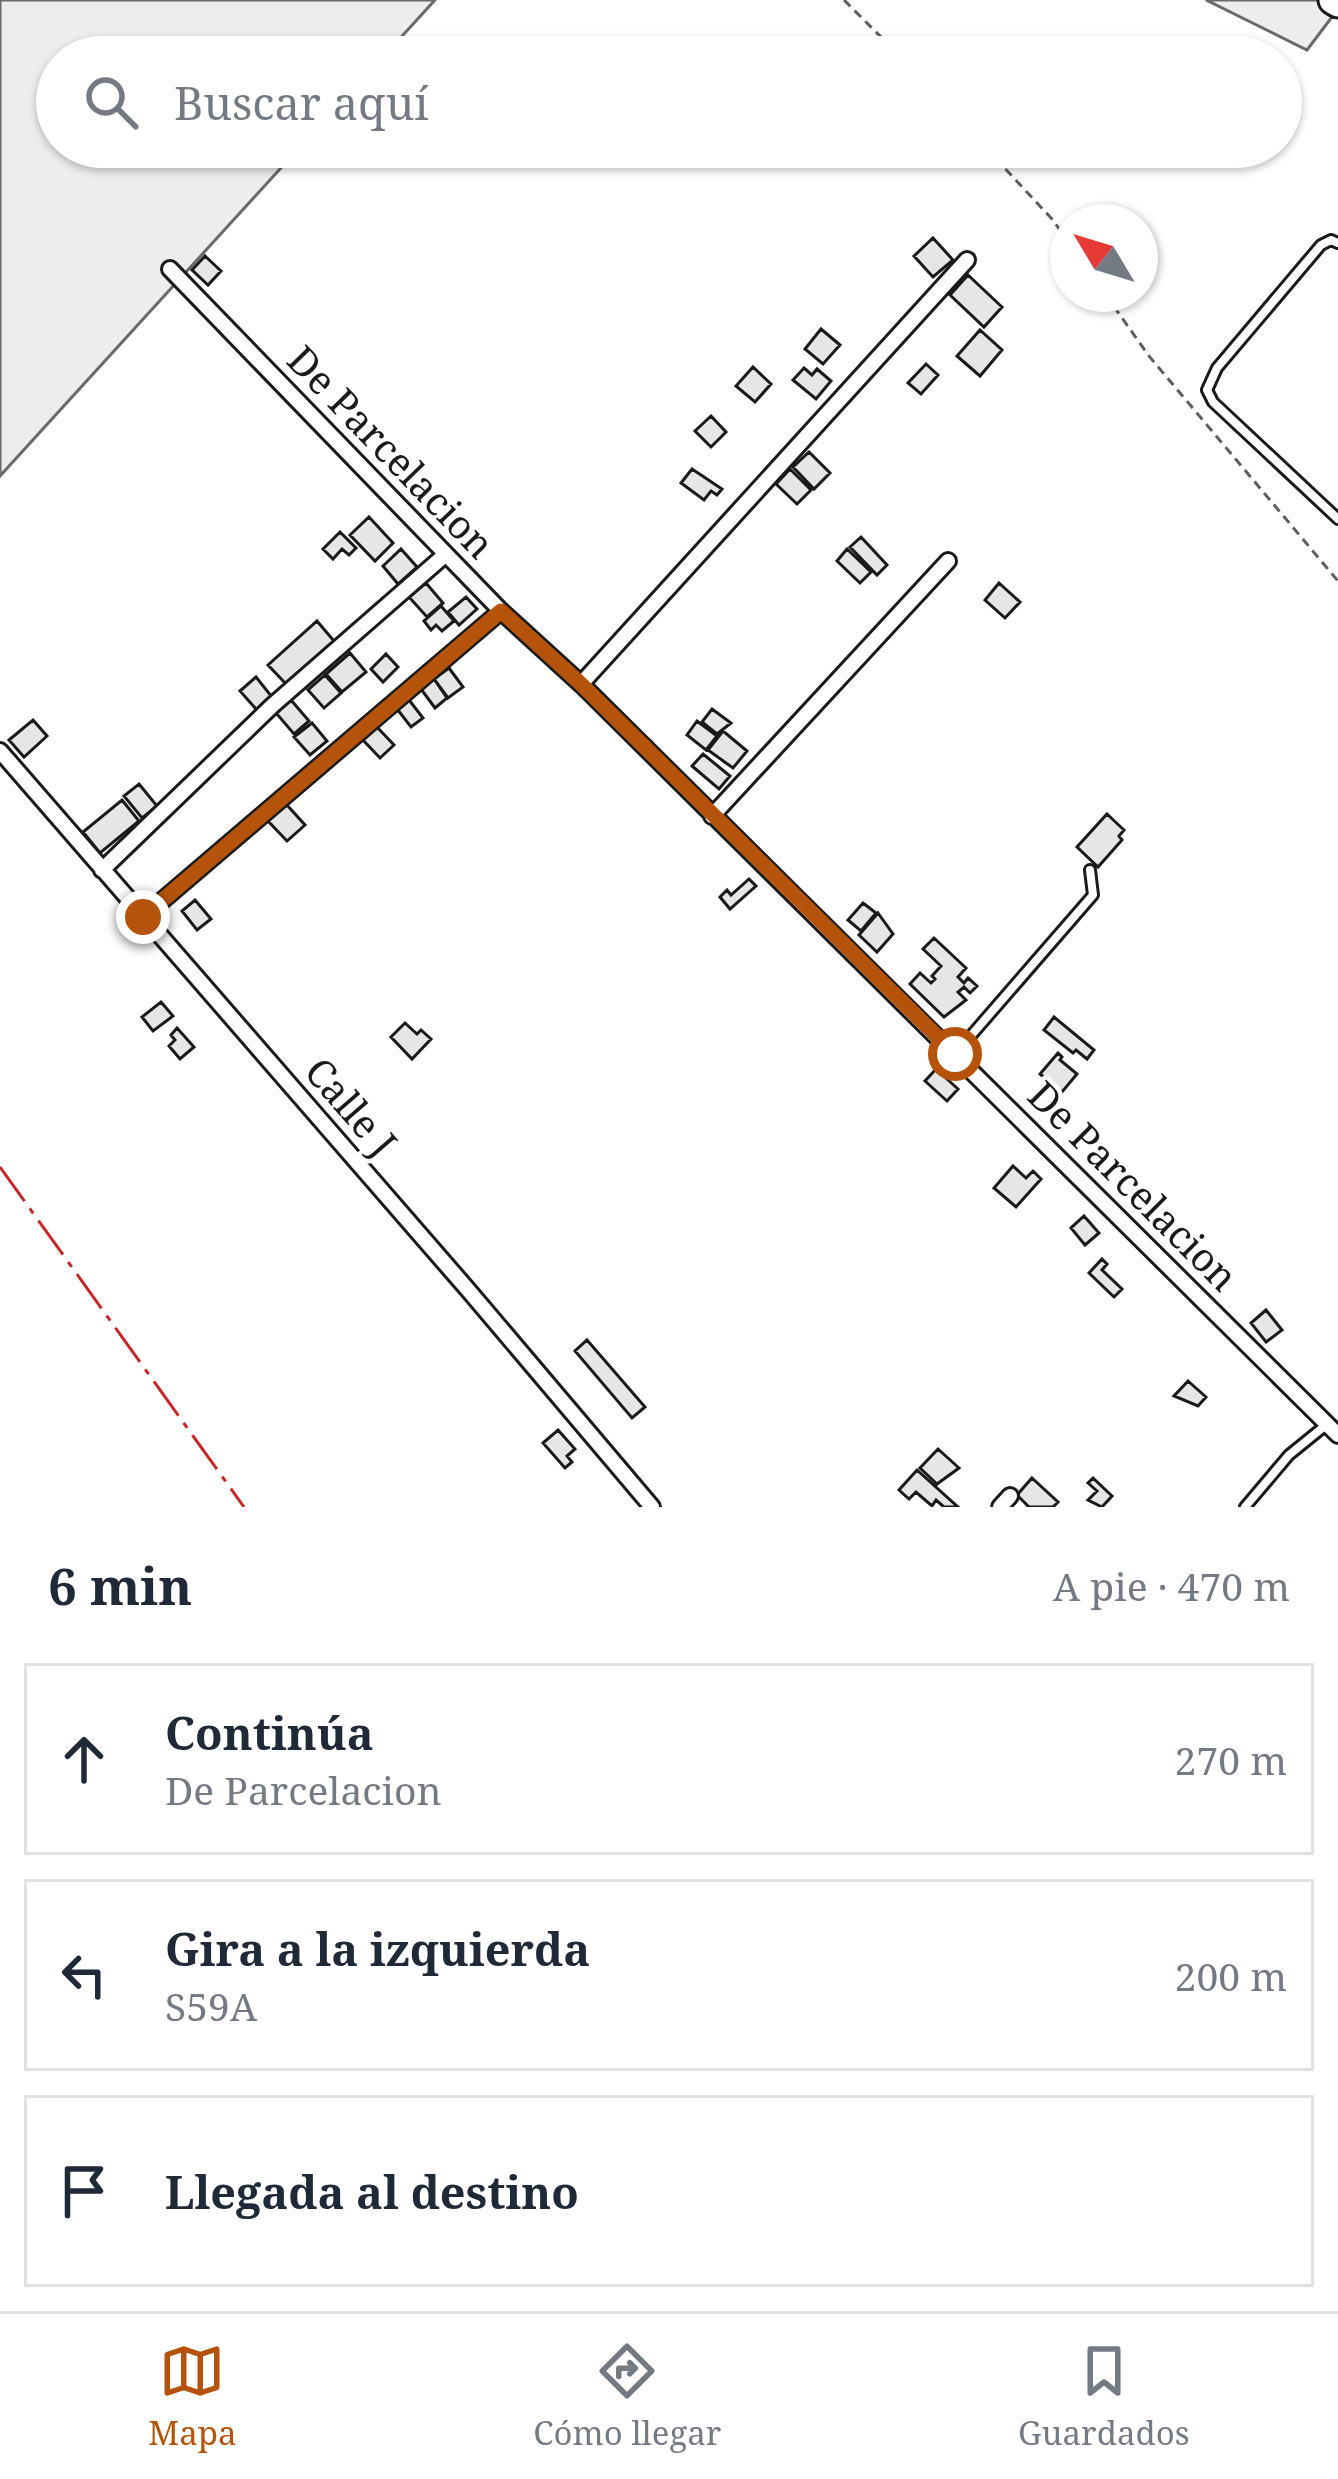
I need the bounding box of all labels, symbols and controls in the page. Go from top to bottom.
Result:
search box [36,36,1302,168]
icon: search [78,69,144,135]
text: Buscar aquí [174,72,429,133]
north arrow [1050,204,1158,312]
street label: De Parcelacion [277,333,507,569]
route end [116,890,170,944]
route start [928,1027,982,1081]
street label: Calle J [294,1045,410,1167]
street label: De Parcelacion [1017,1068,1251,1302]
text: 6 min [48,1550,192,1620]
text: A pie · 470 m [1053,1559,1290,1612]
text: Continúa [165,1702,374,1763]
icon: ahead [51,1726,117,1792]
text: 270 m [1175,1733,1287,1786]
text: De Parcelacion [165,1763,442,1816]
text: Gira a la izquierda [165,1918,590,1979]
icon: left [51,1942,117,2008]
text: 200 m [1175,1949,1287,2002]
text: S59A [165,1979,257,2032]
icon: arrive [51,2158,117,2224]
text: Llegada al destino [165,2161,579,2222]
tab: Mapa [148,2338,237,2455]
tab: Cómo llegar [533,2338,721,2455]
tab: Guardados [1018,2338,1190,2455]

